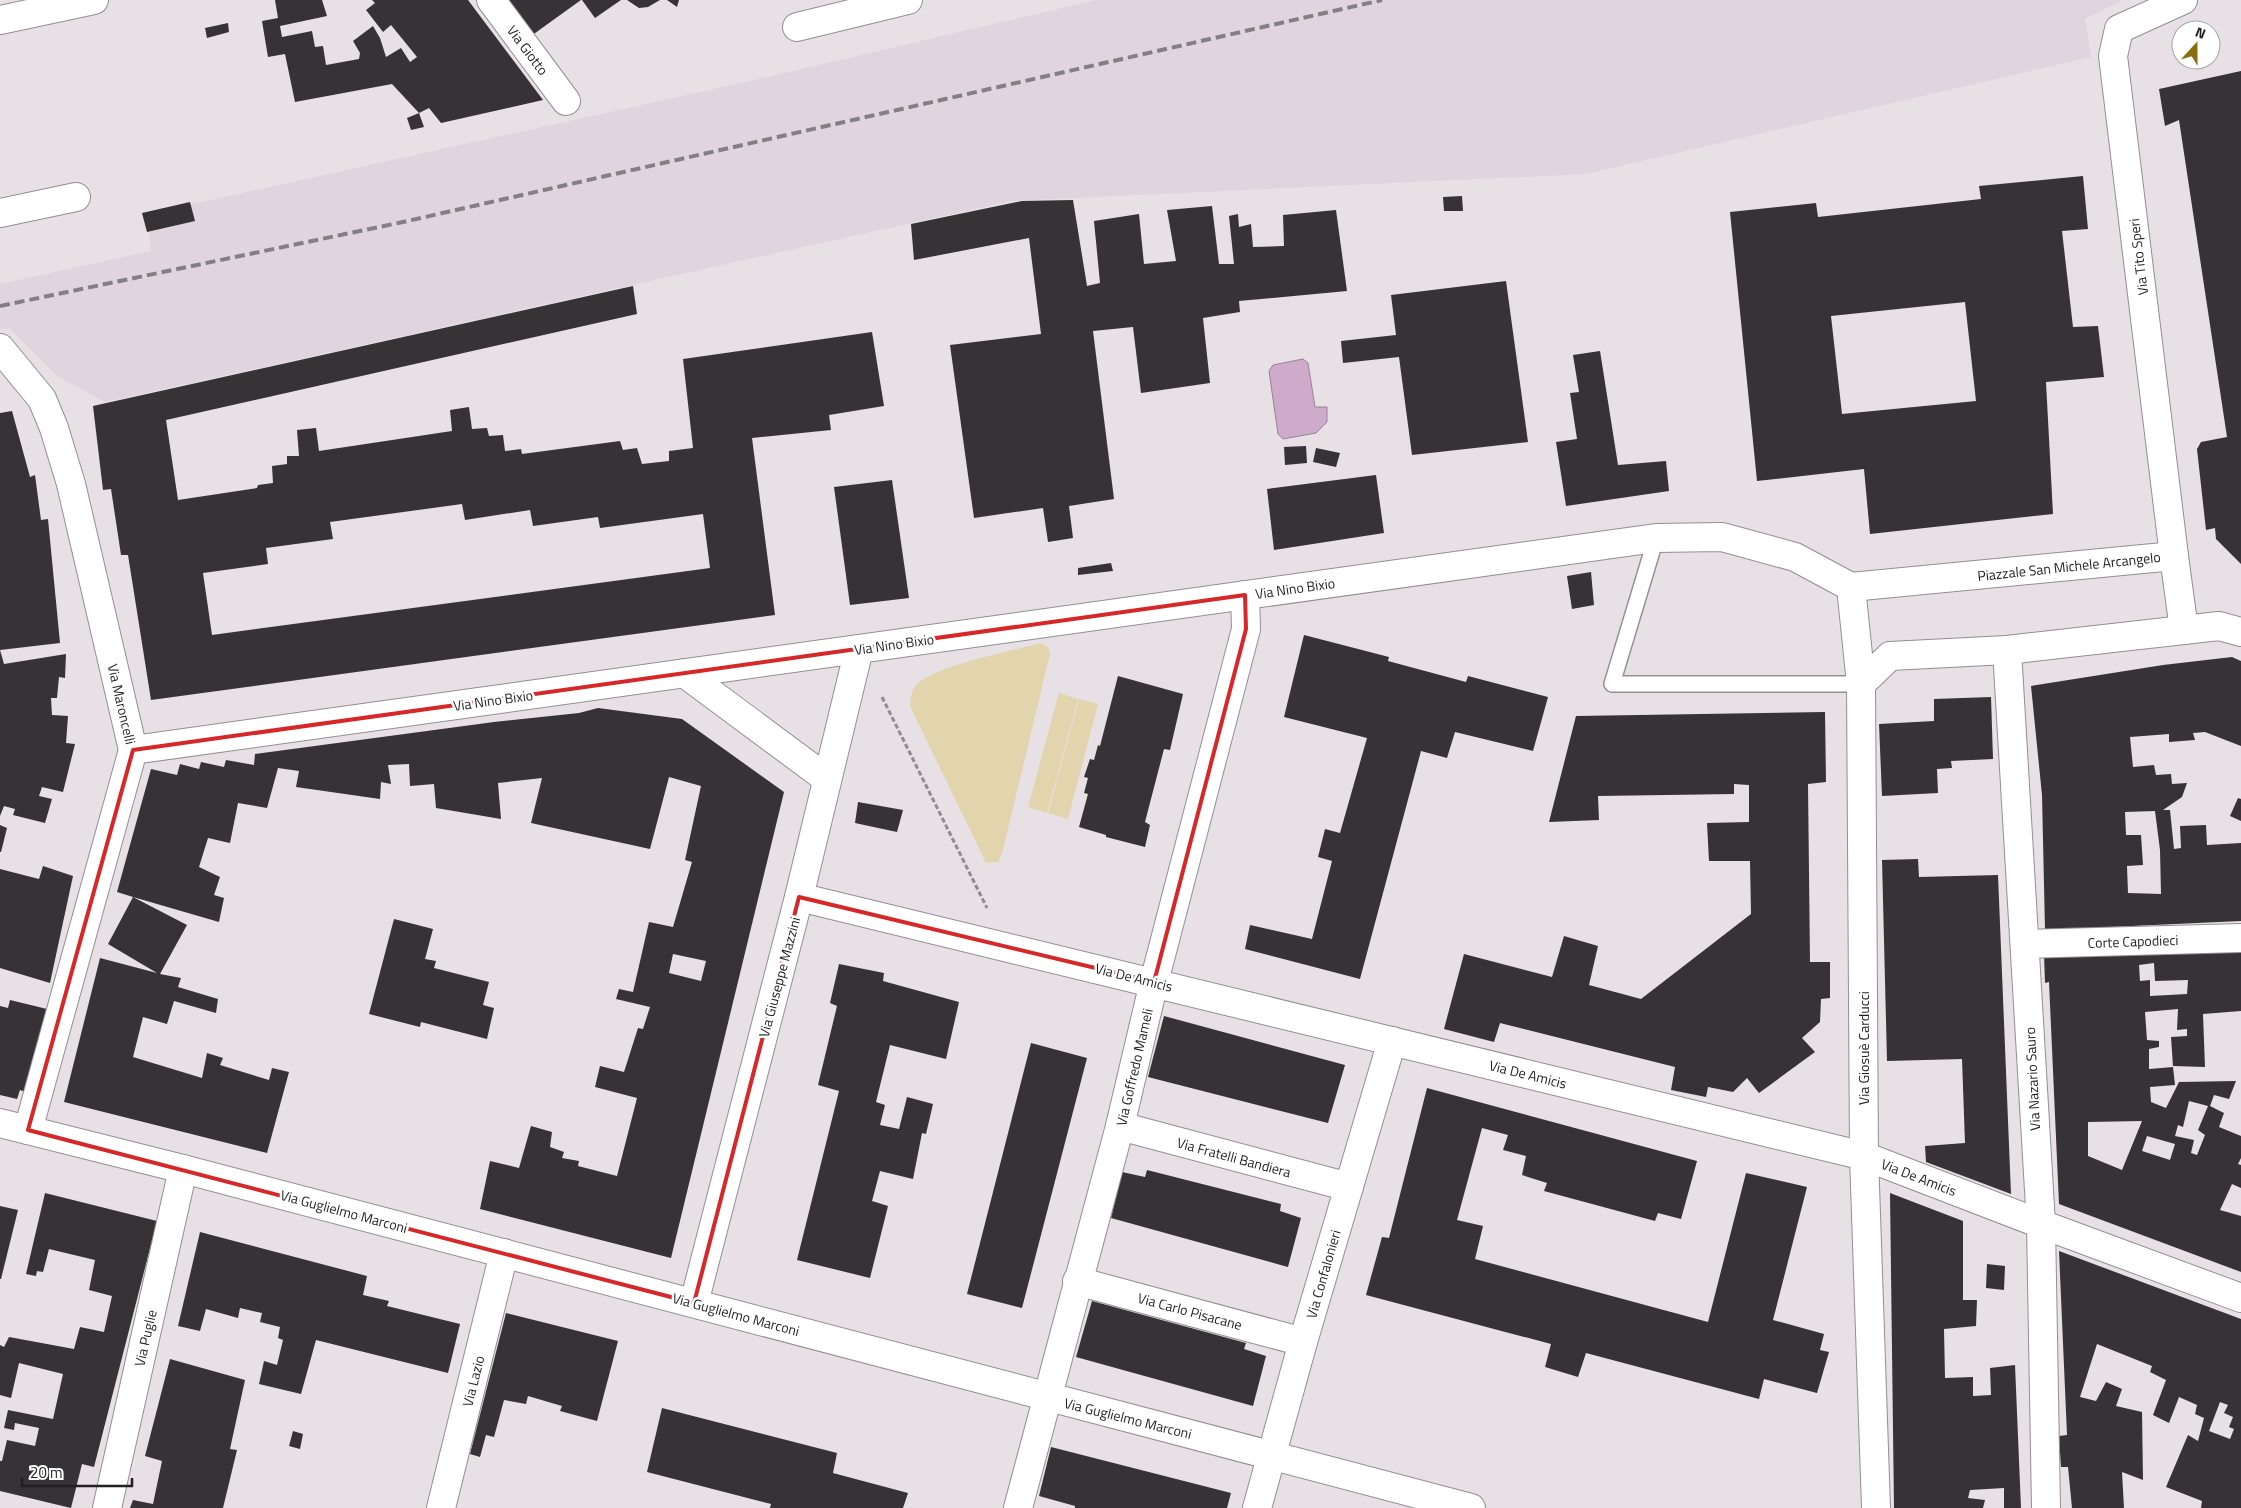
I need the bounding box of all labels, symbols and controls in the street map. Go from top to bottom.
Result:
north arrow [2171,20,2221,70]
street label: Via Giotto [502,21,554,79]
text: N [2193,21,2209,44]
street label: Via Tito Speri [2123,217,2153,297]
street label: Piazzale San Michele Arcangelo [1976,546,2162,586]
street label: Via Nino Bixio [1254,572,1336,604]
street label: Via Nino Bixio [853,628,935,660]
street label: Via Maroncelli [103,662,141,746]
street label: Via Nino Bixio [452,684,534,716]
street label: Via Giuseppe Mazzini [753,914,805,1040]
street label: Corte Capodieci [2087,929,2179,953]
street label: Via De Amicis [1093,957,1175,997]
street label: Via Giosuè Carducci [1853,991,1874,1105]
street label: Via Goffredo Mameli [1110,1006,1158,1128]
street label: Via Nazario Sauro [2019,1027,2045,1131]
street label: Via De Amicis [1487,1054,1569,1094]
street label: Via Fratelli Bandiera [1175,1132,1293,1182]
street label: Via De Amicis [1878,1153,1960,1201]
street label: Via Guglielmo Marconi [278,1184,410,1238]
street label: Via Confalonieri [1300,1227,1346,1321]
street label: Via Guglielmo Marconi [670,1287,802,1341]
street label: Via Carlo Pisacane [1136,1287,1244,1335]
street label: Via Puglie [128,1308,162,1368]
street label: Via Lazio [457,1353,489,1409]
street label: Via Guglielmo Marconi [1062,1392,1194,1444]
scale bar [22,1456,132,1488]
text: 20 m [30,1461,63,1484]

